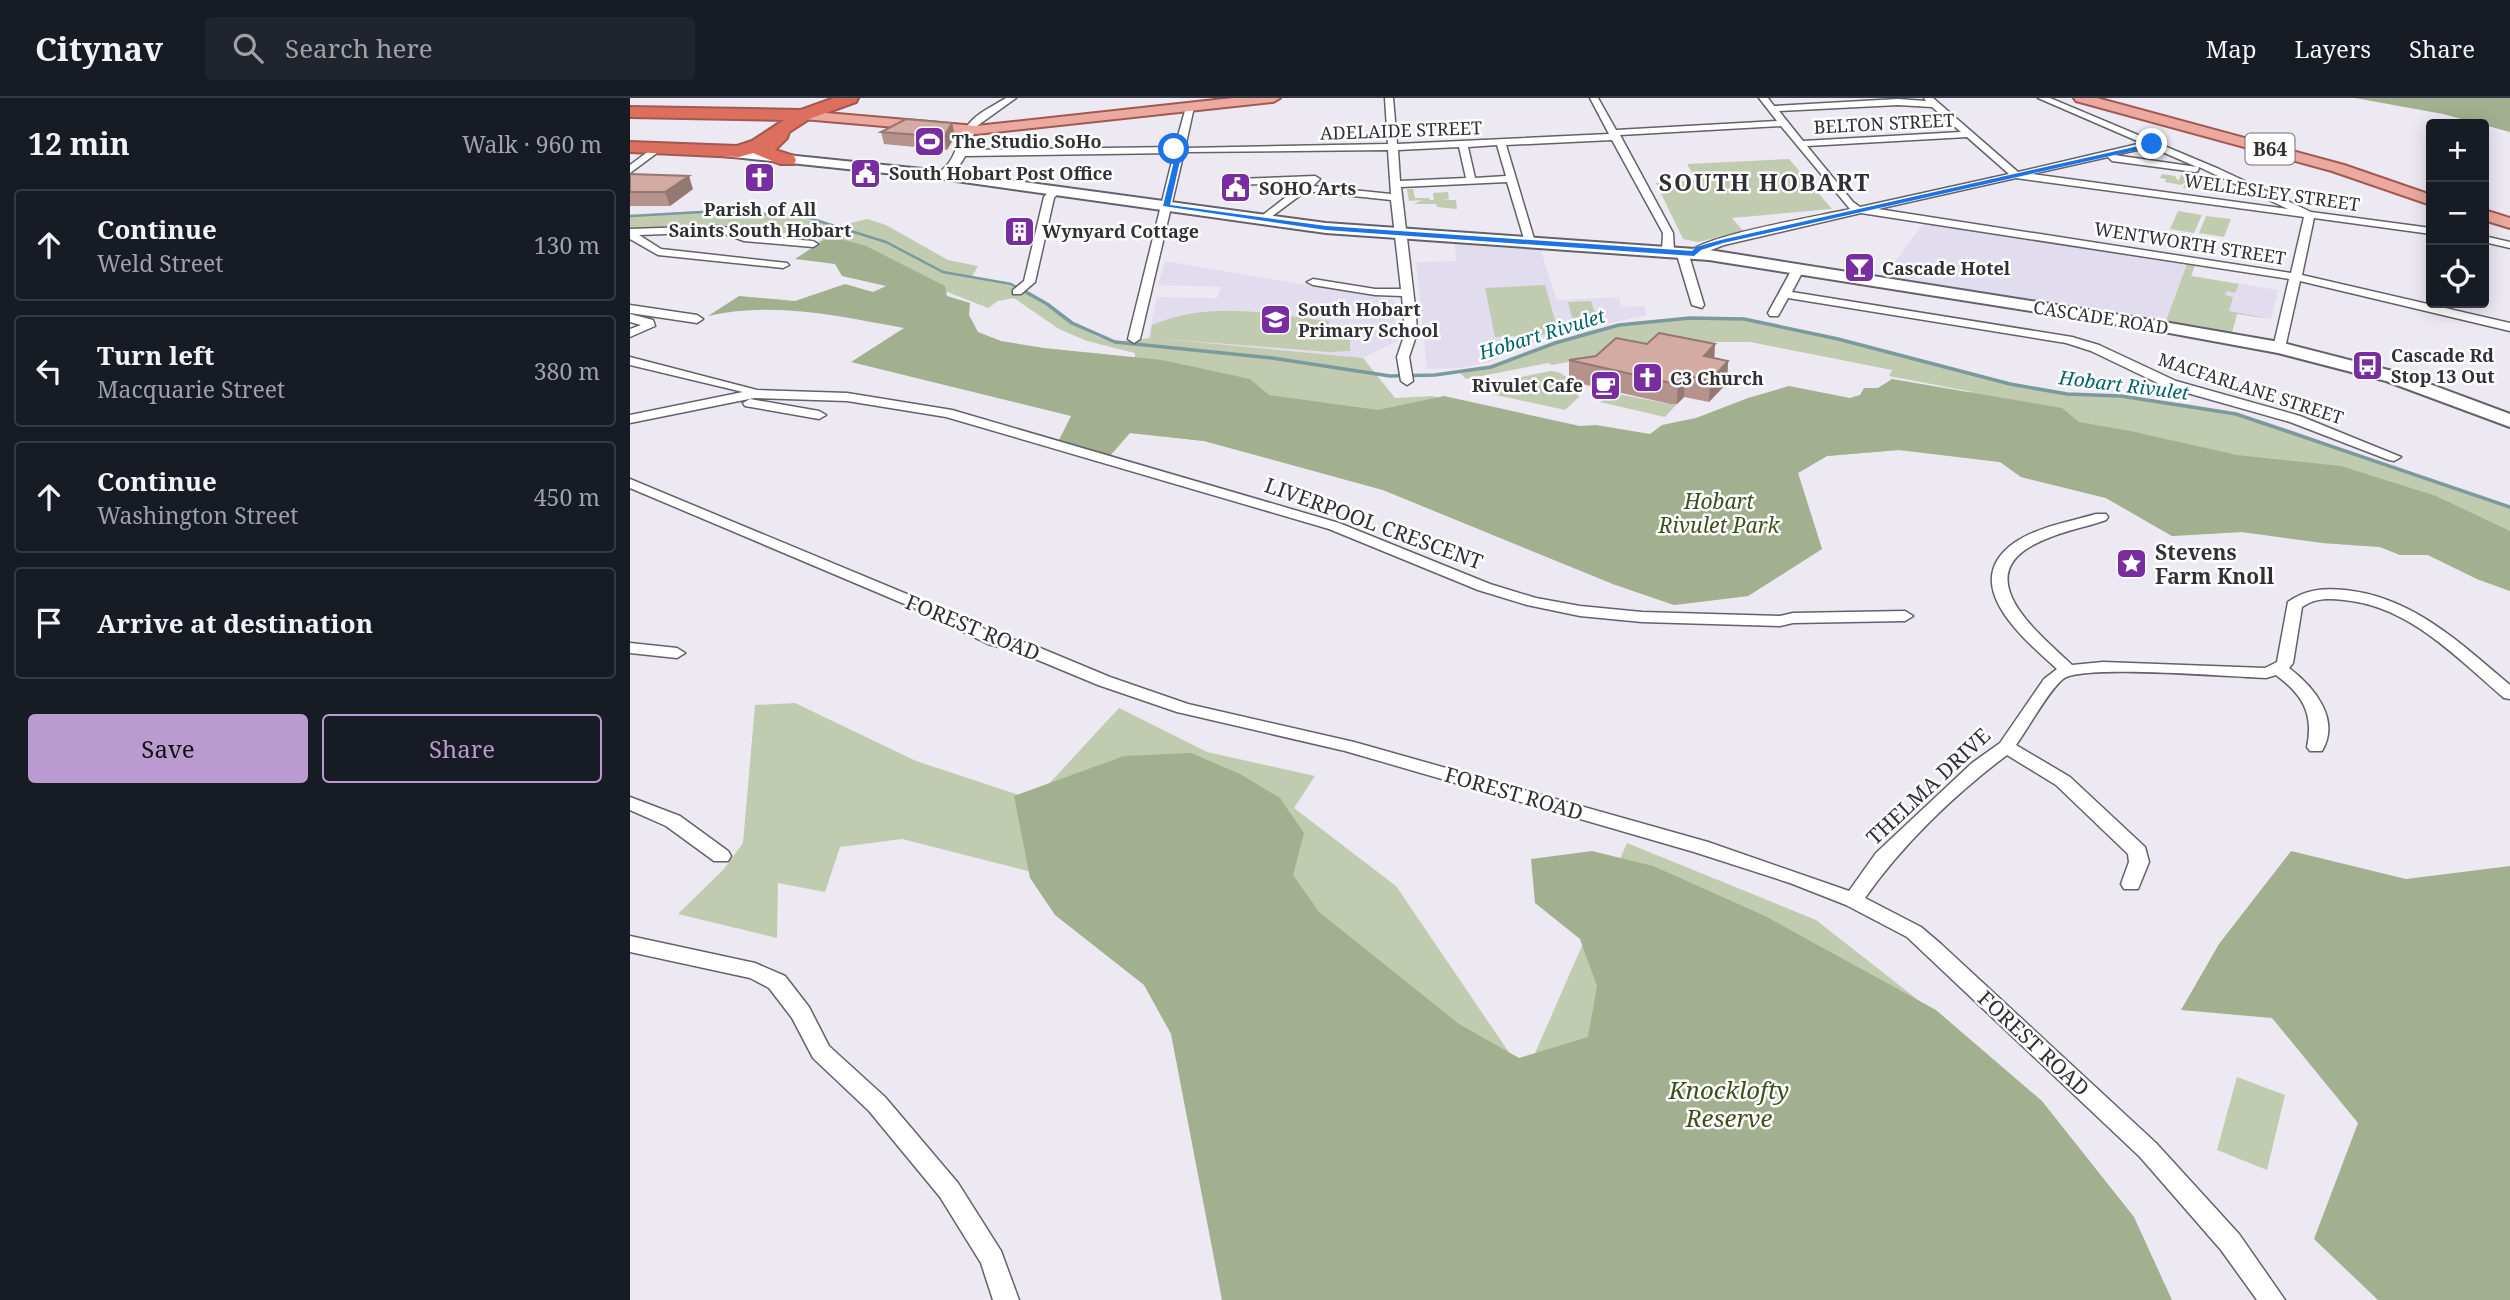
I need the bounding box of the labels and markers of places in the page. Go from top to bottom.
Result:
sports icon: The Studio SoHo [912,124,946,158]
place label: The Studio SoHo [952,129,1101,153]
public building icon: South Hobart Post Office [849,156,883,190]
church icon: Parish of All Saints South Hobart [743,161,777,195]
place label: South Hobart Post Office [889,161,1113,185]
public building icon: SOHO Arts [1219,171,1253,205]
place label: SOHO Arts [1259,176,1356,200]
place label: Parish of All Saints South Hobart [669,197,851,242]
building icon: Wynyard Cottage [1002,214,1036,248]
place label: Wynyard Cottage [1042,219,1199,243]
bar icon: Cascade Hotel [1842,251,1876,285]
place label: Cascade Hotel [1882,256,2011,280]
place label: South Hobart Primary School [1298,297,1439,342]
school or university icon: South Hobart Primary School [1258,302,1292,336]
place label: Cascade Rd Stop 13 Out [2391,343,2495,388]
bus stop icon: Cascade Rd Stop 13 Out [2351,348,2385,382]
church icon: C3 Church [1630,361,1664,395]
place label: C3 Church [1670,366,1764,390]
cafe icon: Rivulet Cafe [1589,368,1623,402]
place label: Rivulet Cafe [1472,373,1583,397]
place label: Stevens Farm Knoll [2155,538,2275,590]
place icon: Stevens Farm Knoll [2115,547,2149,581]

